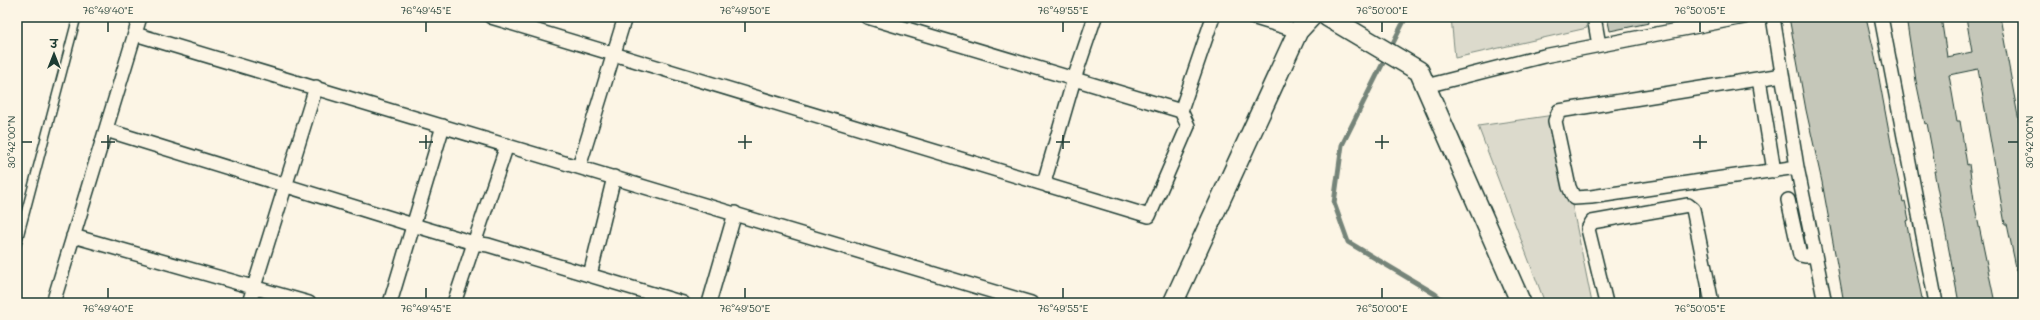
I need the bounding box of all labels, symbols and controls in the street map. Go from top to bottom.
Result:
text: 76°49'40"E [83,3,134,17]
text: 76°49'45"E [401,3,451,17]
text: 76°49'50"E [720,3,771,17]
text: 76°49'55"E [1038,3,1088,17]
text: 76°50'00"E [1356,3,1408,17]
text: 76°50'05"E [1675,3,1726,17]
north arrow [34,34,74,74]
text: उ [49,36,59,51]
text: 30°42'00"N [4,116,18,168]
text: 30°42'00"N [2022,116,2036,168]
text: 76°49'40"E [83,301,134,315]
text: 76°49'45"E [401,301,451,315]
text: 76°49'50"E [720,301,771,315]
text: 76°49'55"E [1038,301,1088,315]
text: 76°50'00"E [1356,301,1408,315]
text: 76°50'05"E [1675,301,1726,315]

